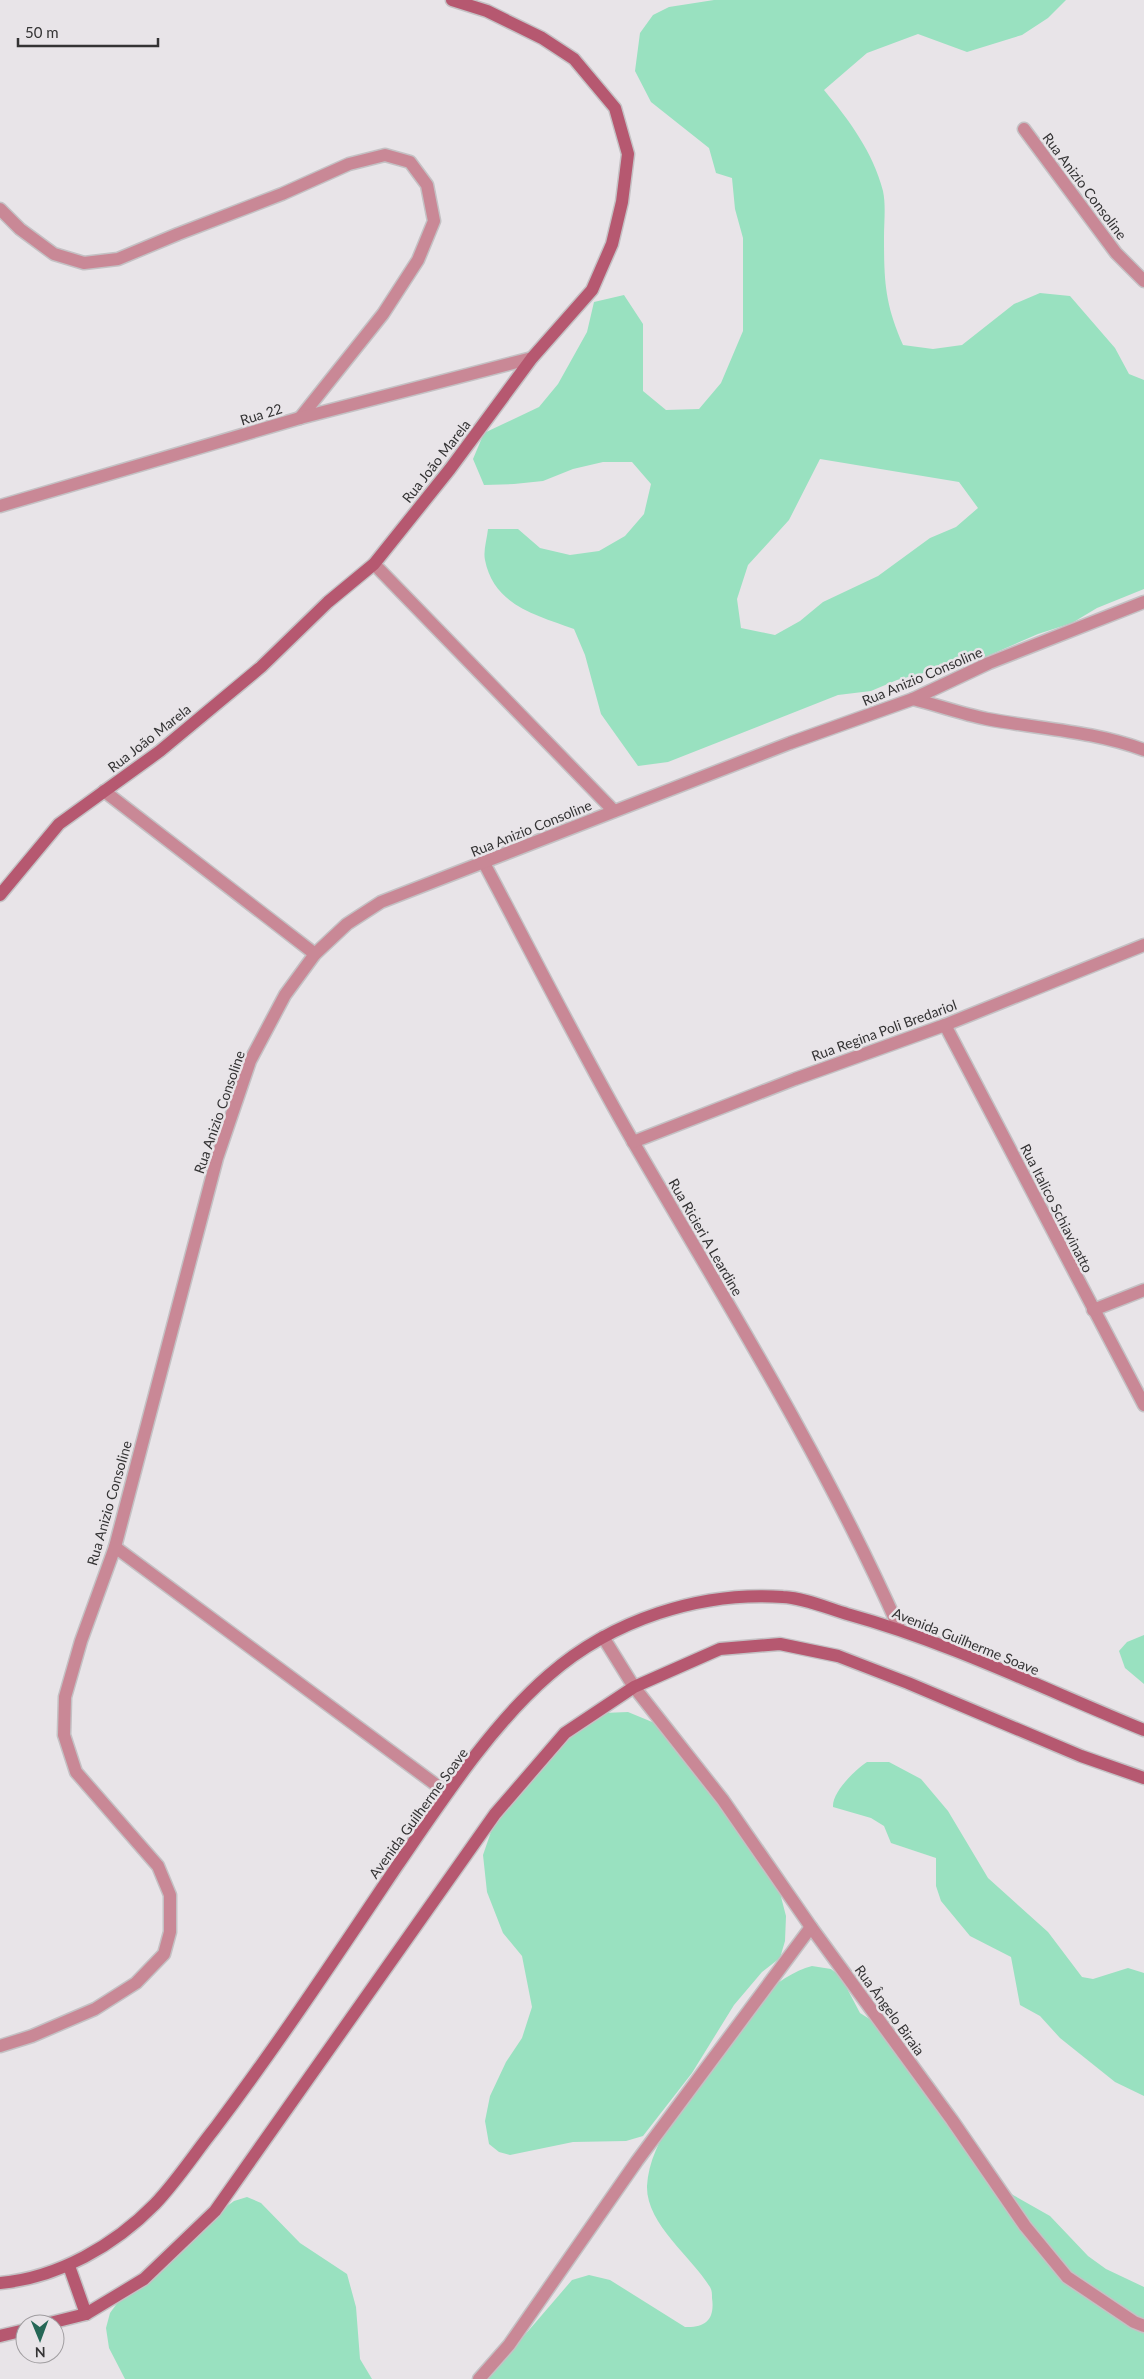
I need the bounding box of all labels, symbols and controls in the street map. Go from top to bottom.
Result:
scale bar [18,15,158,47]
text: 50 m [25,23,59,41]
street label: Rua Anizio Consoline [1039,129,1131,243]
street label: Rua 22 [238,400,284,428]
street label: Rua João Marela [398,416,474,506]
street label: Rua Anizio Consoline [859,643,985,709]
street label: Rua João Marela [104,700,194,776]
street label: Rua Anizio Consoline [468,796,594,860]
street label: Rua Regina Poli Bredariol [809,996,959,1064]
street label: Rua Anizio Consoline [190,1048,248,1176]
street label: Rua Italico Schiavinatto [1017,1141,1097,1275]
street label: Rua Ricieri A Leardine [665,1175,747,1299]
street label: Rua Anizio Consoline [83,1439,135,1567]
street label: Avenida Guilherme Soave [890,1604,1042,1678]
street label: Avenida Guilherme Soave [365,1745,471,1881]
street label: Rua Ângelo Biraia [852,1962,929,2059]
north arrow [15,2314,65,2364]
text: N [35,2344,46,2361]

